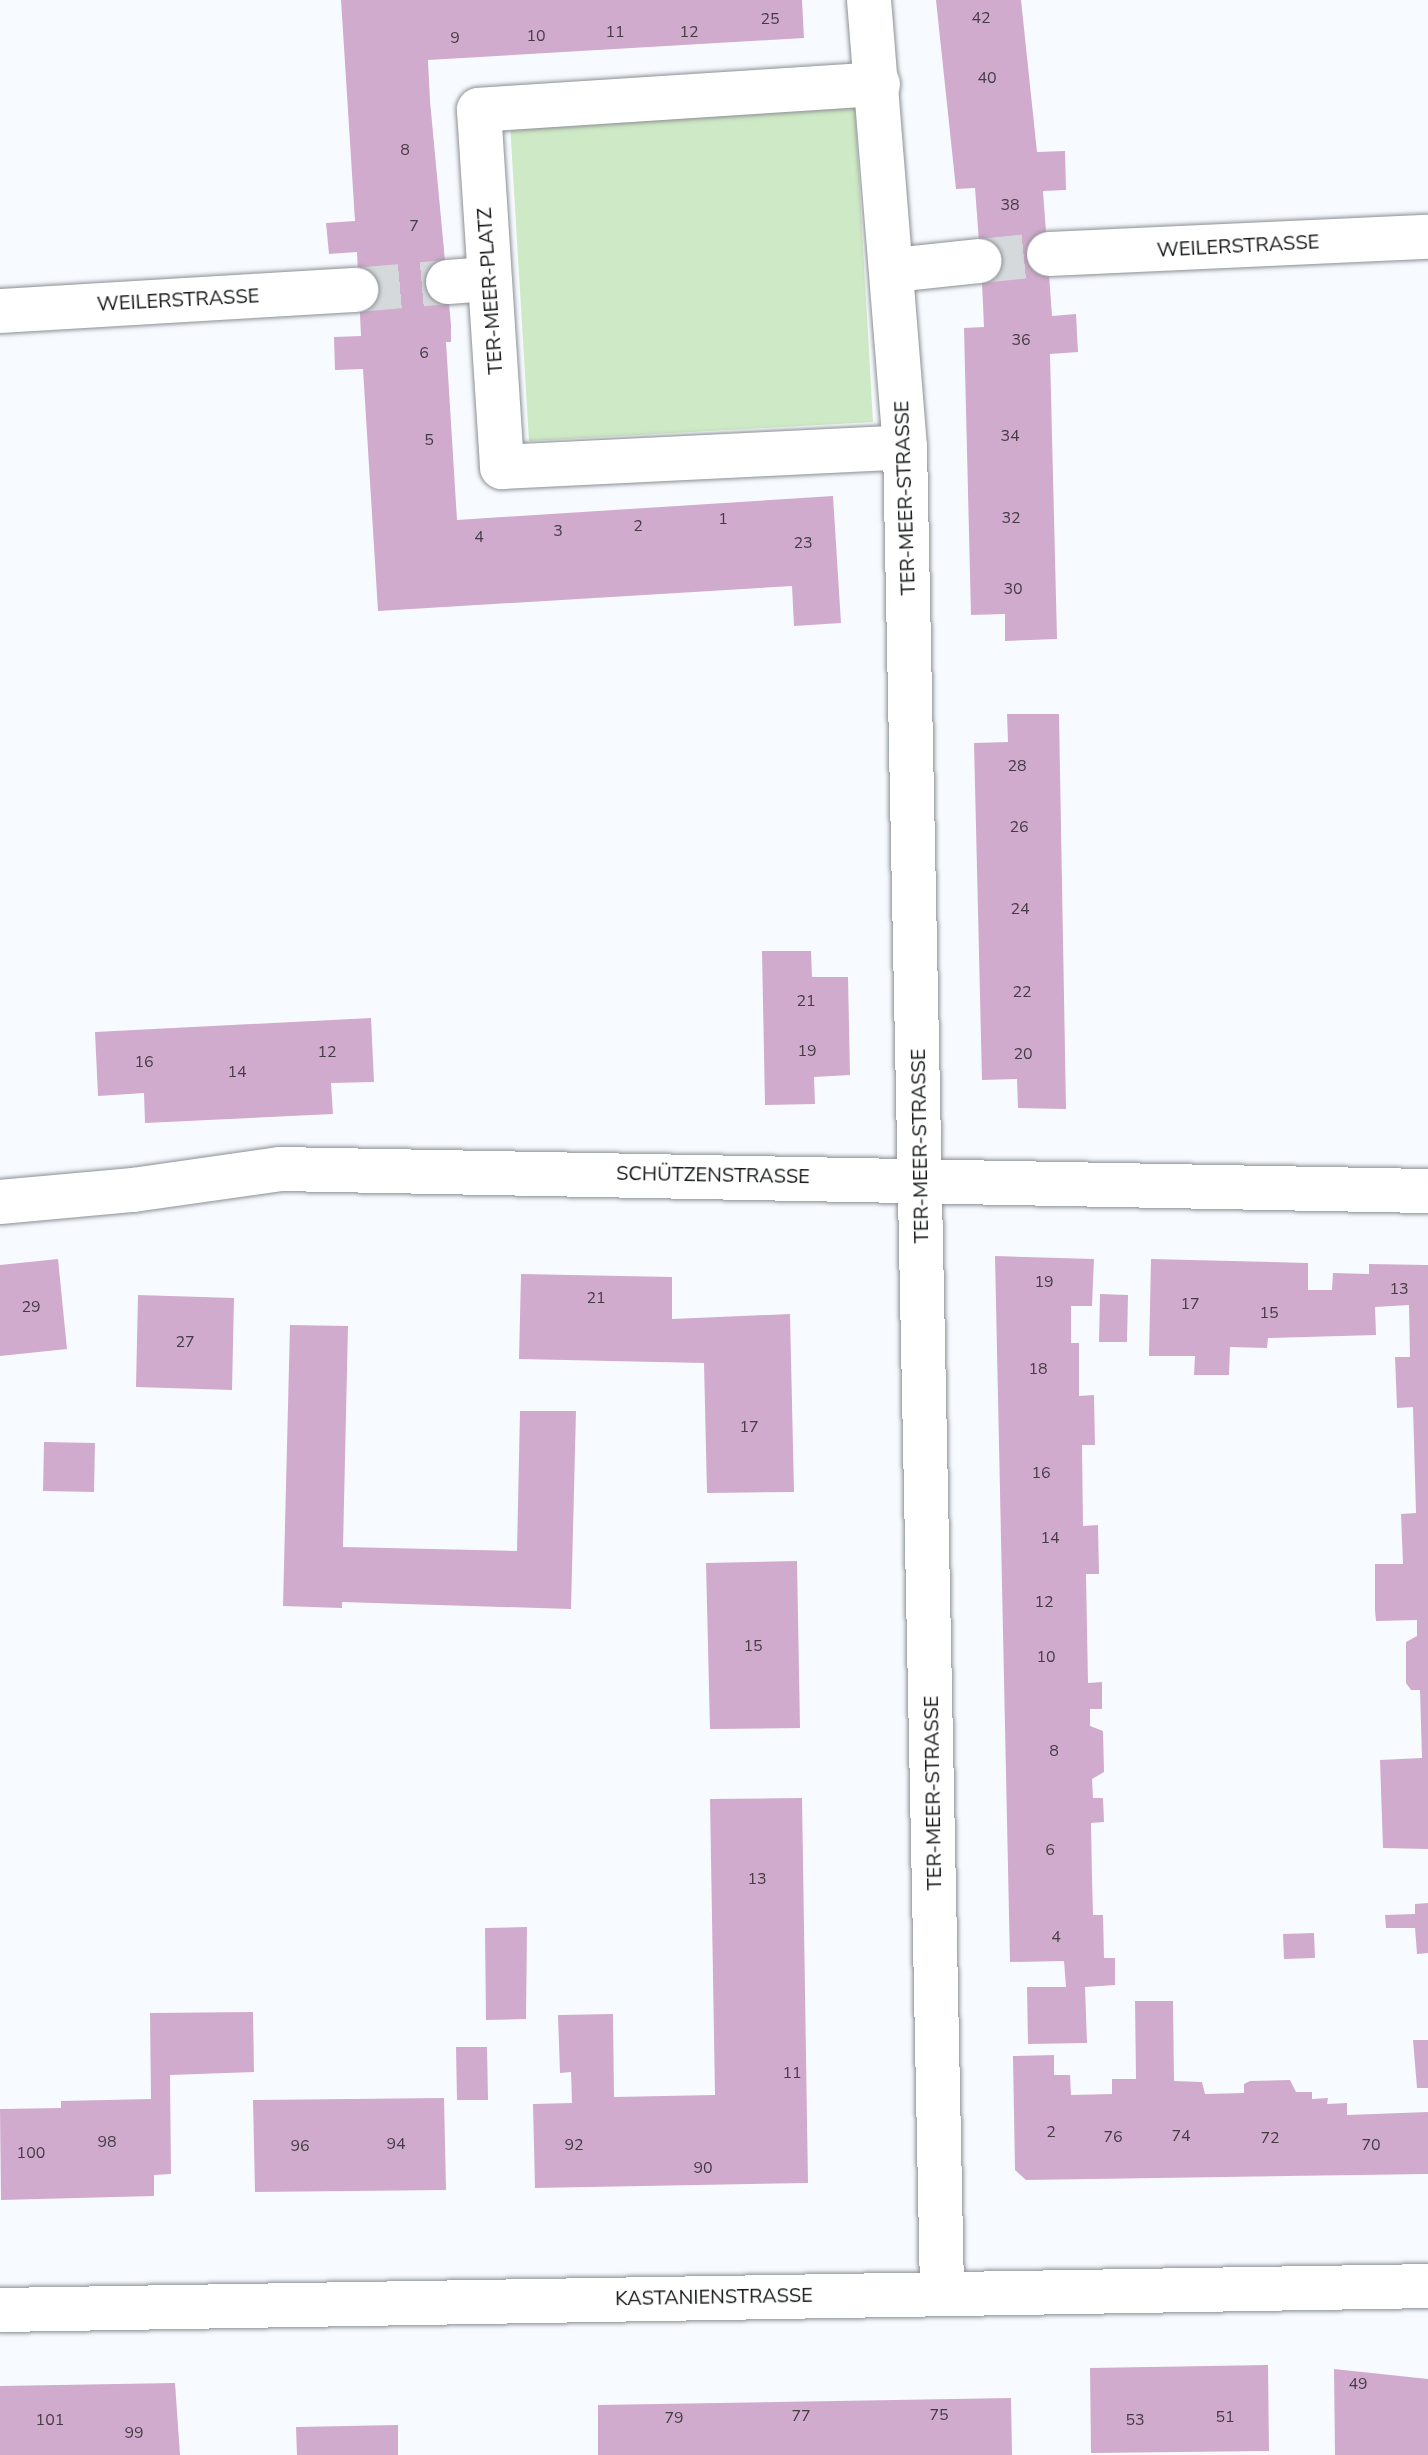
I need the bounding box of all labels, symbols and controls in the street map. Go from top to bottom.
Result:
house number: 42 [971,8,991,28]
house number: 25 [760,9,780,29]
house number: 11 [605,22,625,42]
house number: 12 [679,22,699,42]
house number: 10 [526,26,546,46]
house number: 9 [450,28,460,48]
house number: 40 [977,68,997,88]
house number: 8 [400,140,410,160]
house number: 38 [1000,195,1020,215]
street label: TER-MEER-PLATZ [472,207,508,375]
house number: 7 [409,216,419,236]
street label: WEILERSTRASSE [1156,230,1320,262]
street label: WEILERSTRASSE [96,284,260,316]
house number: 36 [1011,330,1031,350]
house number: 6 [419,343,429,363]
street label: TER-MEER-STRASSE [890,400,920,596]
house number: 34 [1000,426,1020,446]
house number: 5 [424,430,434,450]
house number: 32 [1001,508,1021,528]
house number: 1 [718,509,728,529]
house number: 2 [633,516,643,536]
house number: 3 [553,521,563,541]
house number: 4 [474,527,484,547]
house number: 23 [793,533,813,553]
house number: 30 [1003,579,1023,599]
house number: 28 [1007,756,1027,776]
house number: 26 [1009,817,1029,837]
house number: 24 [1010,899,1030,919]
house number: 22 [1012,982,1032,1002]
house number: 21 [796,991,816,1011]
house number: 19 [797,1041,817,1061]
house number: 12 [317,1042,337,1062]
house number: 20 [1013,1044,1033,1064]
street label: TER-MEER-STRASSE [906,1048,934,1244]
house number: 16 [134,1052,154,1072]
house number: 14 [227,1062,247,1082]
street label: SCHÜTZENSTRASSE [616,1161,810,1189]
house number: 19 [1034,1272,1054,1292]
house number: 13 [1389,1279,1409,1299]
house number: 21 [586,1288,606,1308]
house number: 17 [1180,1294,1200,1314]
house number: 29 [21,1297,41,1317]
house number: 15 [1259,1303,1279,1323]
house number: 27 [175,1332,195,1352]
house number: 18 [1028,1359,1048,1379]
house number: 17 [739,1417,759,1437]
house number: 16 [1031,1463,1051,1483]
house number: 14 [1040,1528,1060,1548]
house number: 12 [1034,1592,1054,1612]
house number: 15 [743,1636,763,1656]
house number: 10 [1036,1647,1056,1667]
street label: TER-MEER-STRASSE [919,1695,947,1891]
house number: 8 [1049,1741,1059,1761]
house number: 6 [1045,1840,1055,1860]
house number: 13 [747,1869,767,1889]
house number: 4 [1051,1927,1061,1947]
house number: 11 [782,2063,802,2083]
house number: 2 [1046,2122,1056,2142]
house number: 74 [1171,2126,1191,2146]
house number: 76 [1103,2127,1123,2147]
house number: 72 [1260,2128,1280,2148]
house number: 98 [97,2132,117,2152]
house number: 94 [386,2134,406,2154]
house number: 92 [564,2135,584,2155]
house number: 70 [1361,2135,1381,2155]
house number: 96 [290,2136,310,2156]
house number: 100 [17,2143,45,2163]
house number: 90 [693,2158,713,2178]
street label: KASTANIENSTRASSE [615,2283,813,2311]
house number: 49 [1348,2374,1368,2394]
house number: 75 [929,2405,949,2425]
house number: 77 [791,2406,811,2426]
house number: 51 [1215,2407,1235,2427]
house number: 79 [664,2408,684,2428]
house number: 101 [36,2410,64,2430]
house number: 53 [1125,2410,1145,2430]
house number: 99 [124,2423,144,2443]

